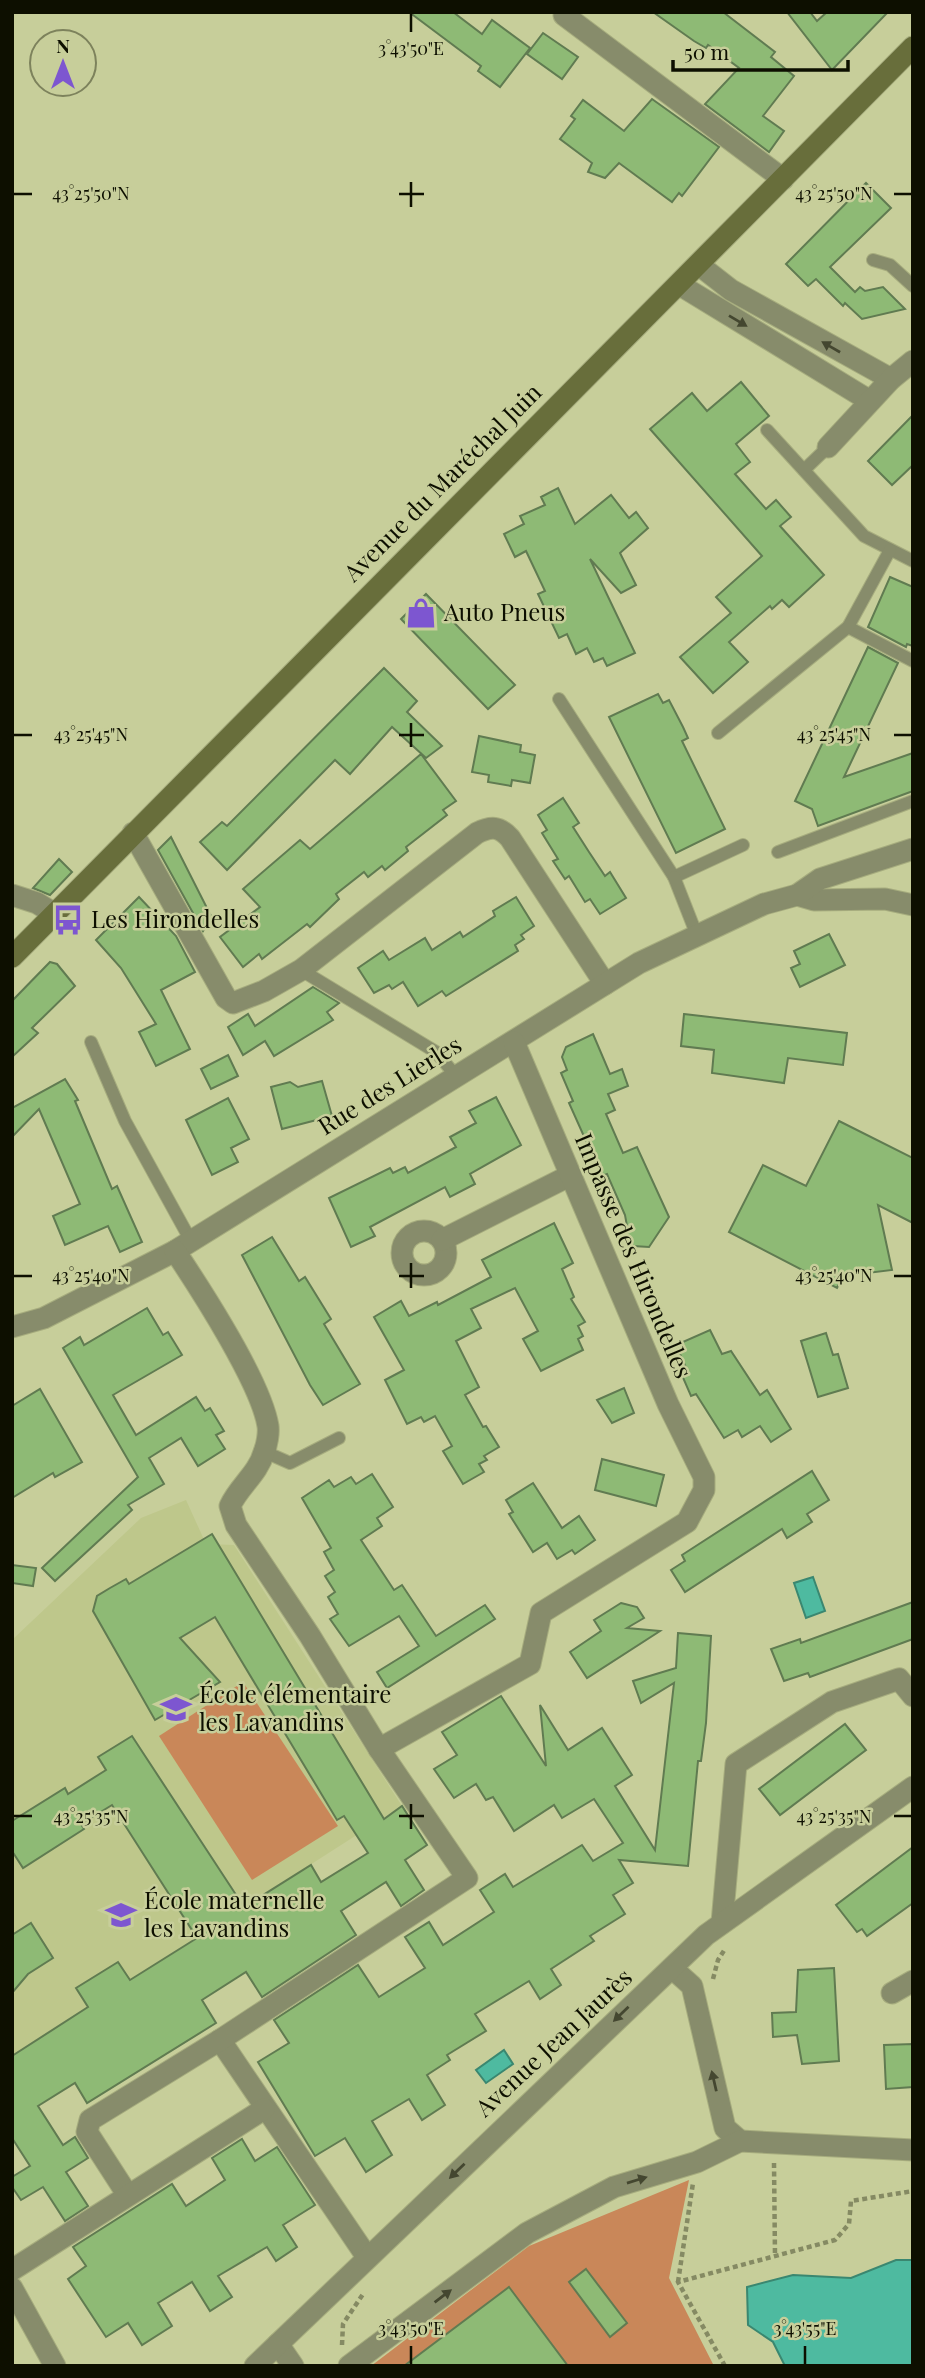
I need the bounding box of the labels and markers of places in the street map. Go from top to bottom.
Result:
place label: Auto Pneus [443,595,565,627]
shop icon: Auto Pneus [404,596,438,630]
place label: Les Hirondelles [91,902,259,934]
bus stop icon: Les Hirondelles [51,903,85,937]
place label: École élémentaire les Lavandins [199,1677,391,1737]
school or university icon: École élémentaire les Lavandins [159,1692,193,1726]
place label: École maternelle les Lavandins [144,1883,325,1943]
school or university icon: École maternelle les Lavandins [104,1898,138,1932]

